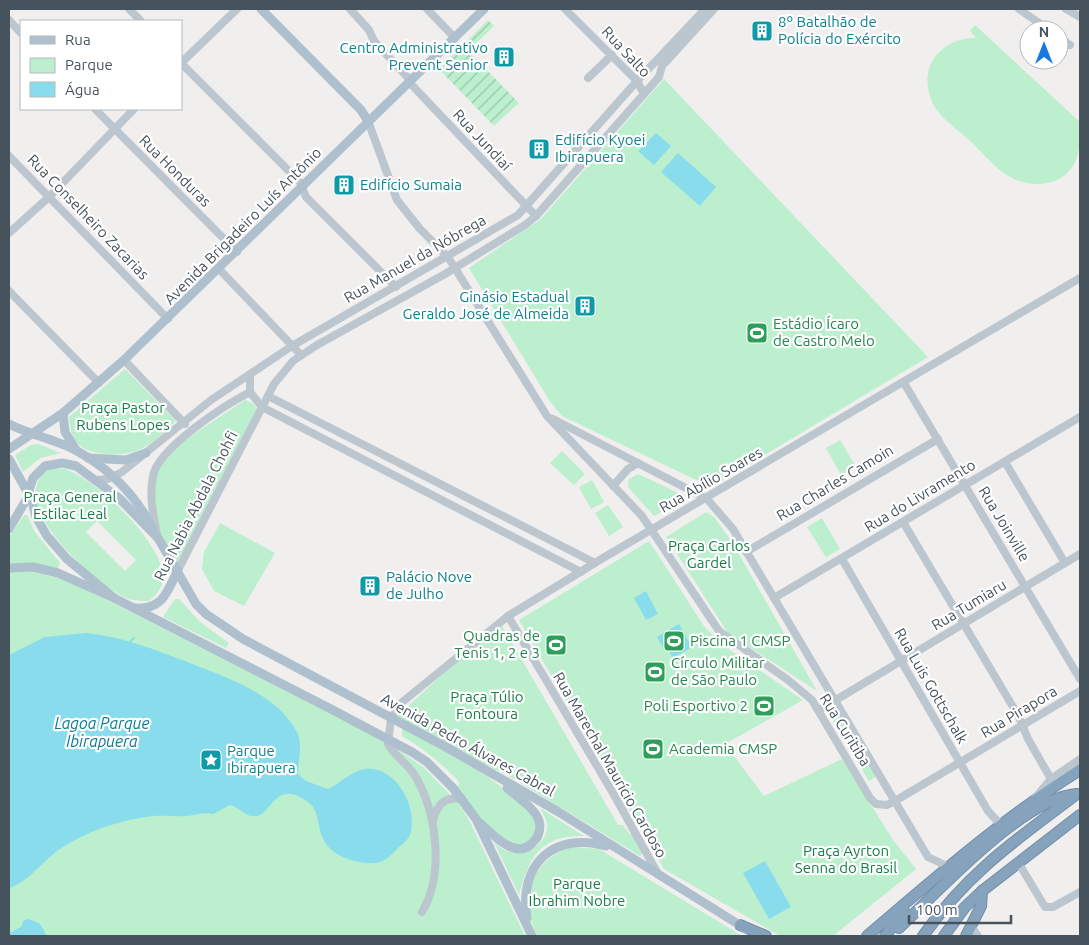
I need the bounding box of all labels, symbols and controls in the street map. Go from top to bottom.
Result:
place label: 8º Batalhão de Polícia do Exército [778,13,901,47]
building icon: 8º Batalhão de Polícia do Exército [750,19,774,43]
legend [20,20,182,110]
north arrow [1019,20,1069,70]
street label: Rua Salto [599,23,654,81]
text: N [1039,24,1049,40]
text: Rua [65,31,91,48]
place label: Centro Administrativo Prevent Senior [340,39,488,73]
building icon: Centro Administrativo Prevent Senior [492,45,516,69]
text: Parque [65,56,113,73]
text: Água [65,81,100,98]
street label: Rua Jundiaí [450,106,515,174]
street label: Rua Honduras [136,131,215,210]
place label: Edifício Kyoei Ibirapuera [555,131,645,165]
building icon: Edifício Kyoei Ibirapuera [527,137,551,161]
street label: Avenida Brigadeiro Luís Antônio [161,144,325,308]
street label: Rua Conselheiro Zacarias [24,151,153,283]
building icon: Edifício Sumaia [332,173,356,197]
place label: Edifício Sumaia [360,176,462,193]
street label: Rua Manuel da Nóbrega [341,211,489,306]
place label: Ginásio Estadual Geraldo José de Almeida [403,288,569,322]
building icon: Ginásio Estadual Geraldo José de Almeida [573,294,597,318]
place label: Estádio Ícaro de Castro Melo [773,315,875,349]
sports icon: Estádio Ícaro de Castro Melo [745,321,769,345]
park label: Praça Pastor Rubens Lopes [76,399,170,433]
street label: Rua Nabia Abdala Chohfi [150,428,241,583]
street label: Rua Charles Camoin [773,441,896,524]
street label: Rua Abílio Soares [656,443,765,516]
street label: Rua do Livramento [861,456,978,535]
street label: Rua Joinville [975,483,1033,564]
park label: Praça General Estilac Leal [24,488,116,522]
park label: Praça Carlos Gardel [668,537,750,571]
place label: Palácio Nove de Julho [386,568,472,602]
building icon: Palácio Nove de Julho [358,574,382,598]
street label: Rua Tumiaru [928,576,1009,634]
street label: Rua Luis Gottschalk [891,625,972,747]
place label: Quadras de Tenis 1, 2 e 3 [454,627,540,661]
sports icon: Piscina 1 CMSP [662,629,686,653]
place label: Piscina 1 CMSP [690,632,790,649]
sports icon: Quadras de Tenis 1, 2 e 3 [544,633,568,657]
place label: Círculo Militar de São Paulo [671,654,765,688]
sports icon: Círculo Militar de São Paulo [643,660,667,684]
street label: Rua Marechal Maurício Cardoso [550,669,671,860]
street label: Rua Pirapora [978,682,1060,741]
park label: Praça Túlio Fontoura [450,688,524,722]
street label: Avenida Pedro Álvares Cabral [378,690,558,800]
street label: Rua Curitiba [816,690,874,769]
sports icon: Poli Esportivo 2 [752,694,776,718]
place label: Poli Esportivo 2 [644,697,748,714]
water label: Lagoa Parque Ibirapuera [55,714,149,750]
sports icon: Academia CMSP [641,737,665,761]
place label: Academia CMSP [669,740,777,757]
place label: Parque Ibirapuera [227,742,296,776]
place icon: Parque Ibirapuera [199,748,223,772]
park label: Praça Ayrton Senna do Brasil [795,842,897,876]
park label: Parque Ibrahim Nobre [529,875,625,909]
scale bar [909,892,1012,924]
text: 100 m [916,901,958,918]

